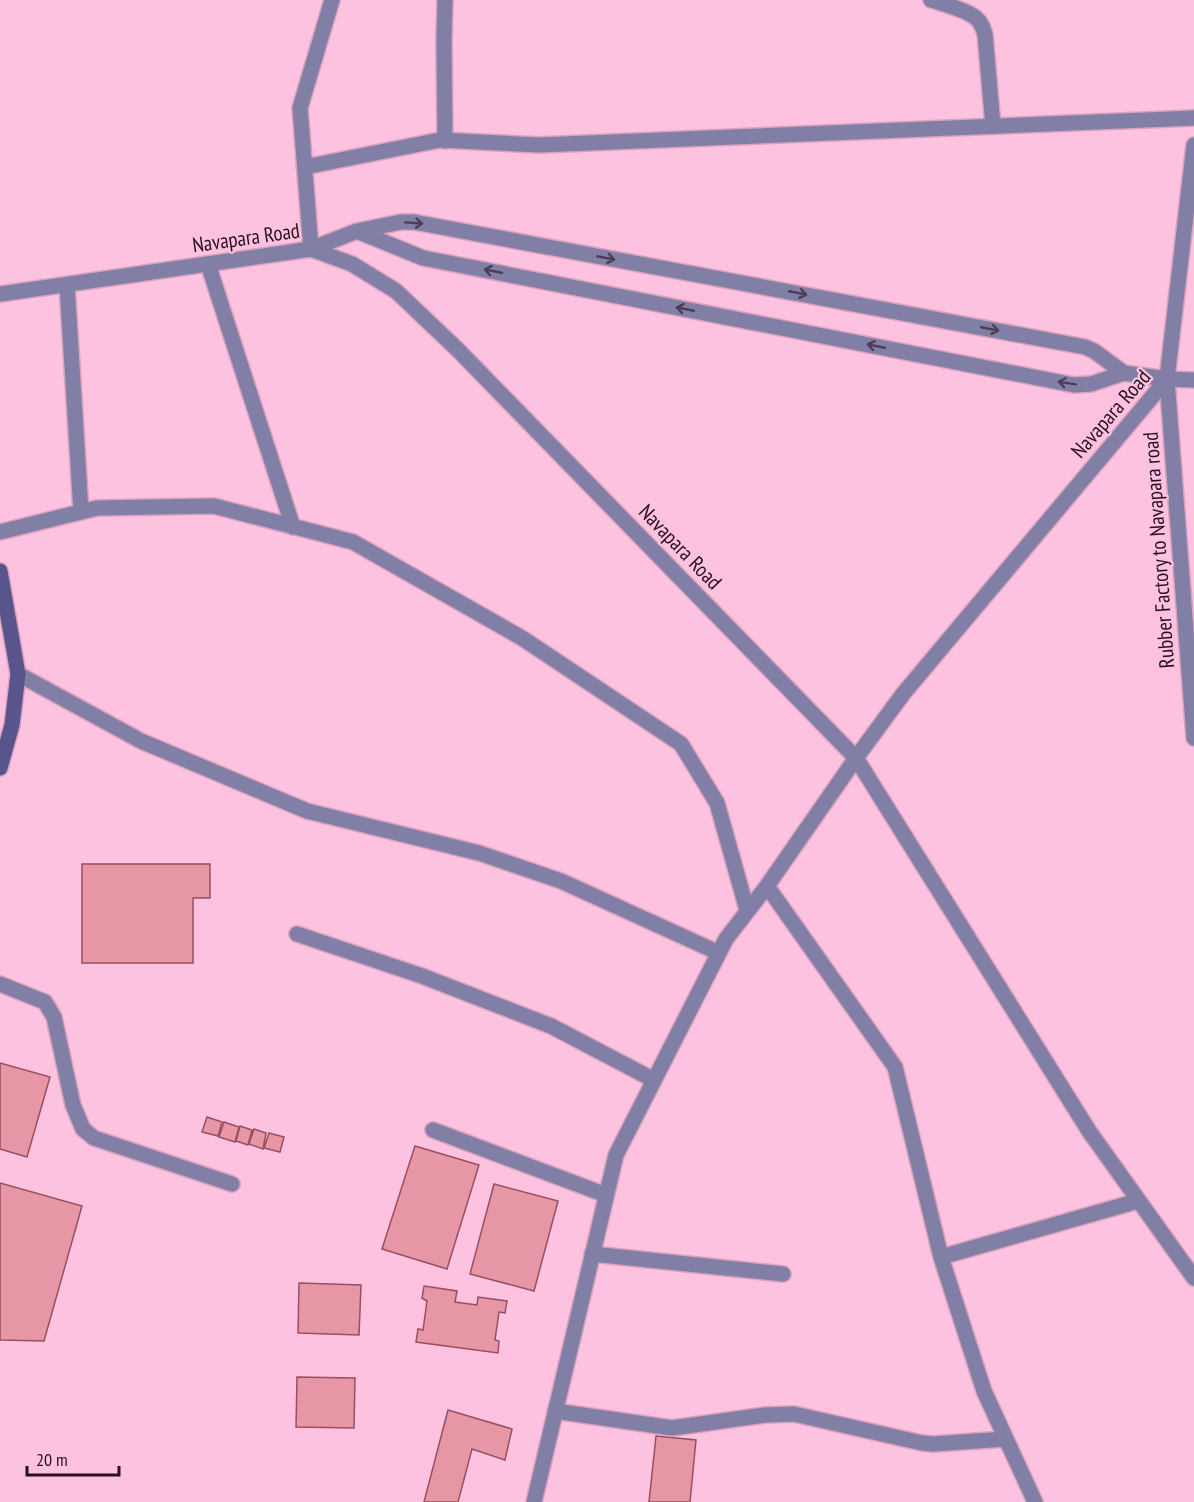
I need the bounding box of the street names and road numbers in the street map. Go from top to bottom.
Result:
street label: Navapara Road [190,217,301,258]
street label: Navapara Road [1065,364,1156,463]
street label: Rubber Factory to Navapara road [1137,431,1180,669]
street label: Navapara Road [633,498,728,595]

